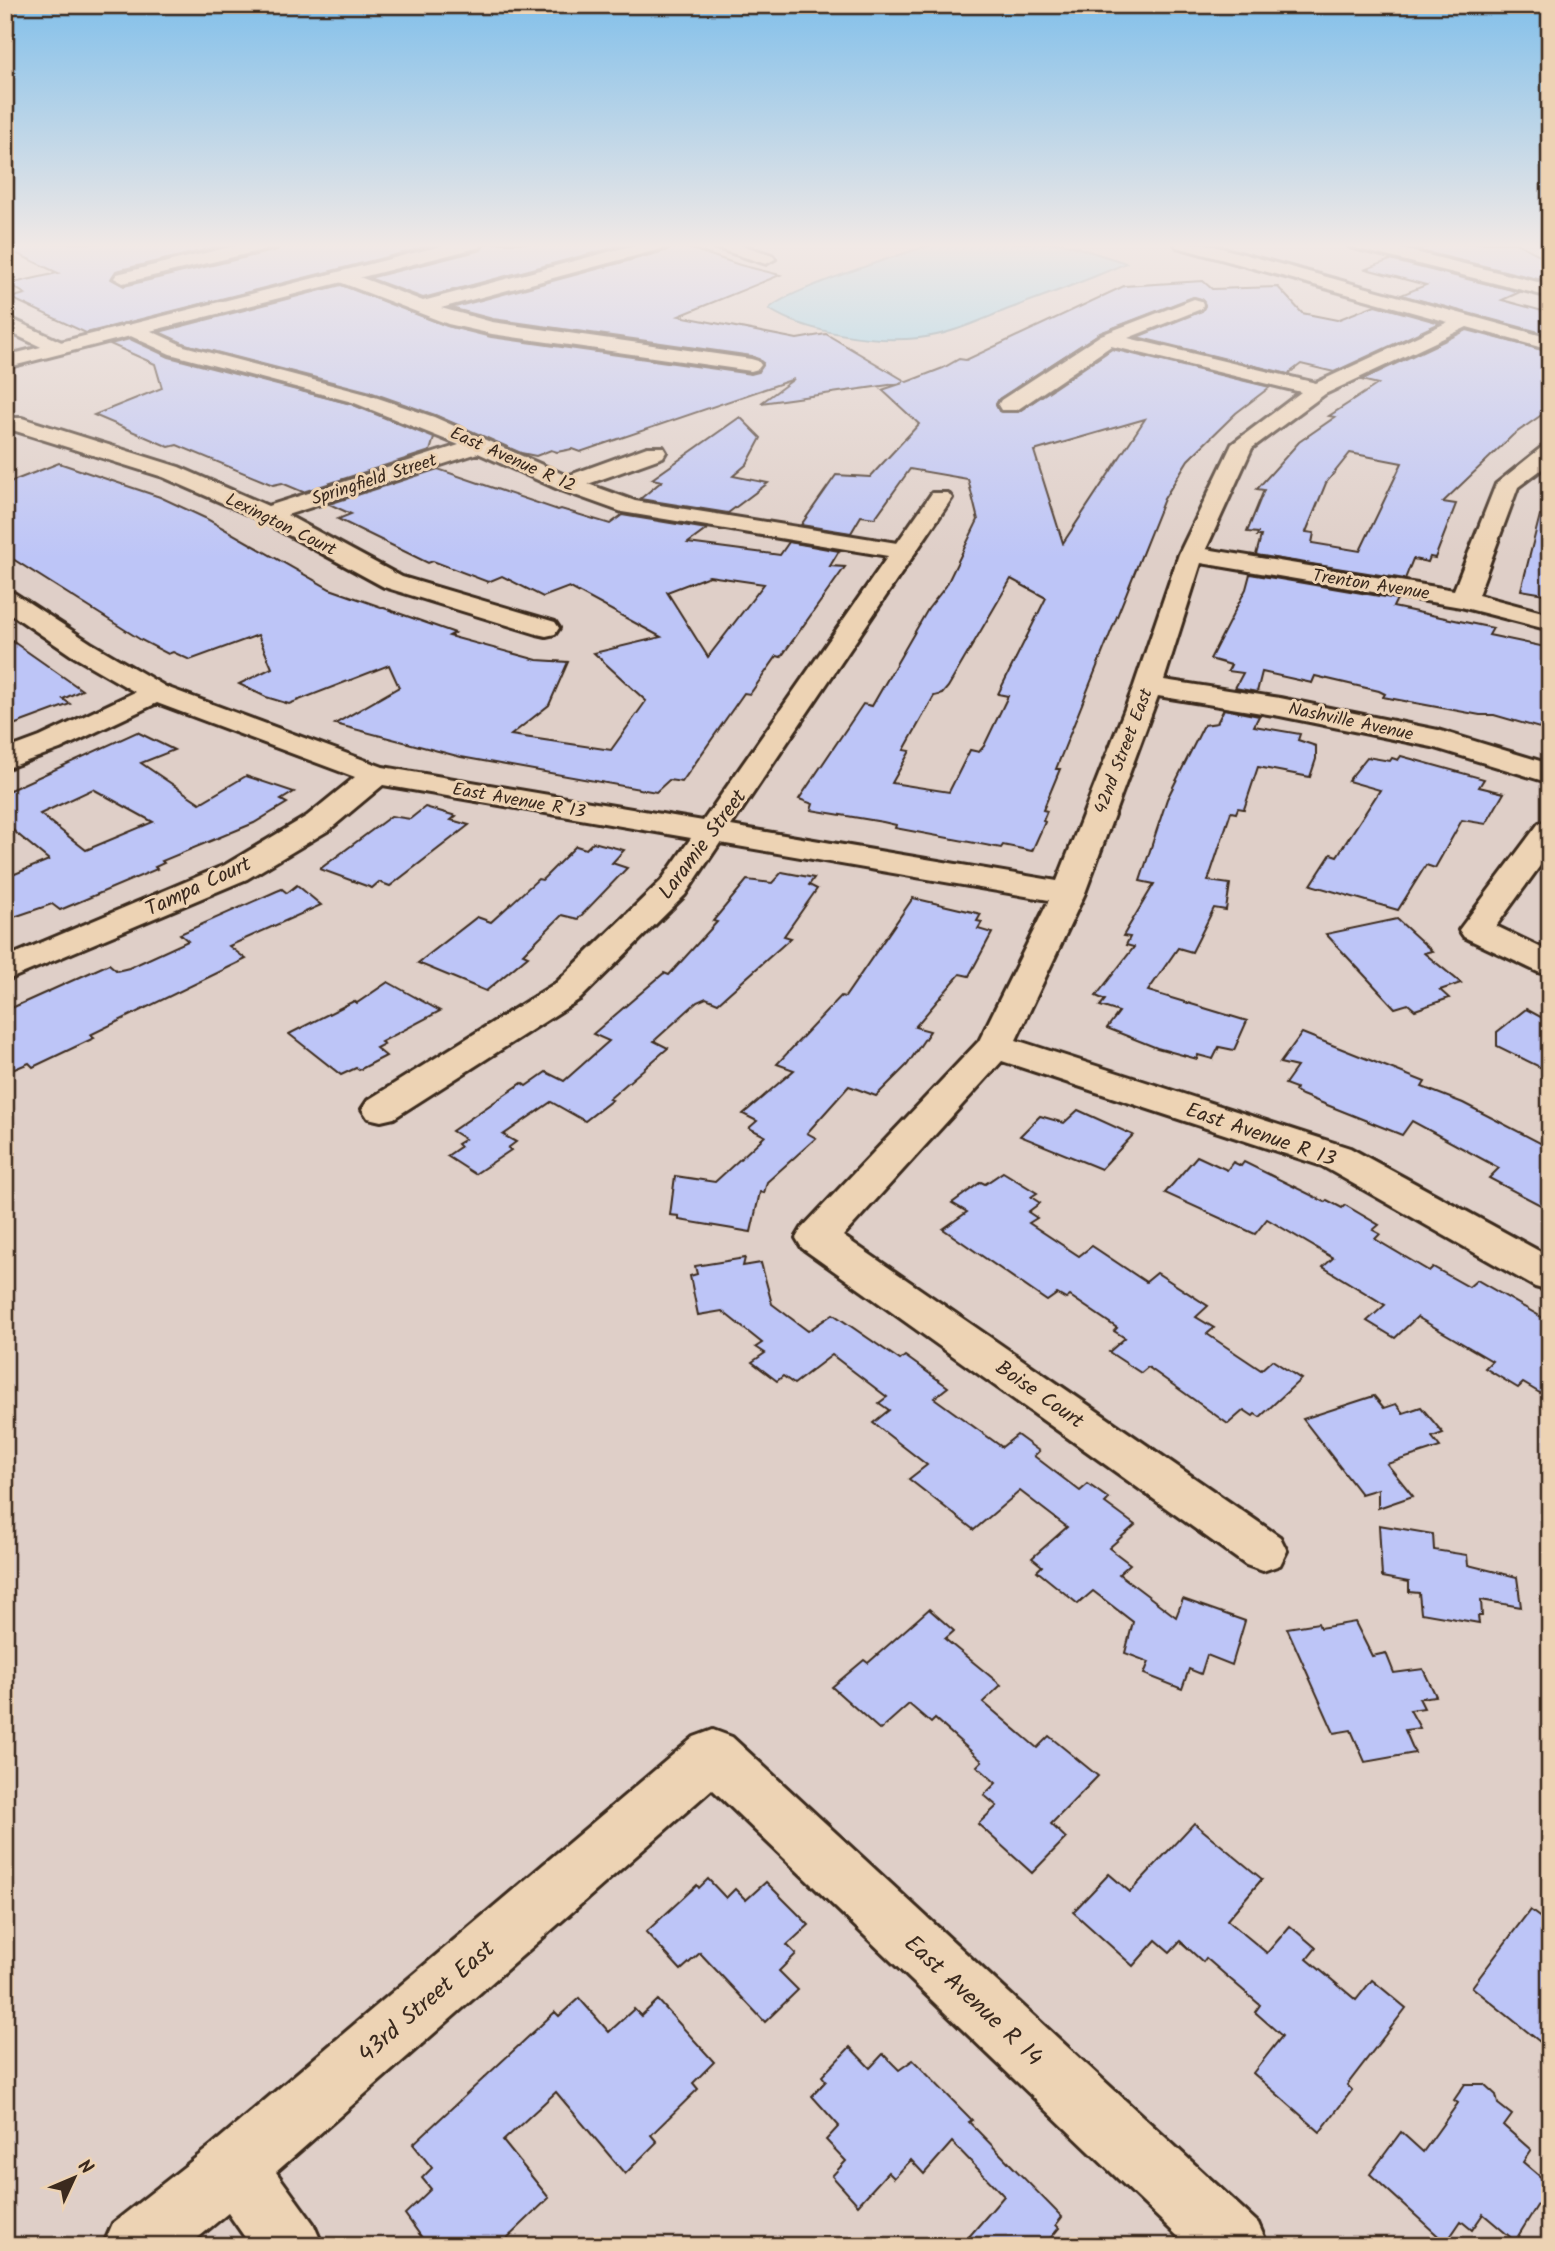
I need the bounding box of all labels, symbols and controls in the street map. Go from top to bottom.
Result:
street label: East Avenue R 12 [445,420,580,501]
street label: Springfield Street [308,446,442,514]
street label: Lexington Court [220,486,342,565]
street label: Trenton Avenue [1310,562,1431,609]
street label: 42nd Street East [1087,683,1162,819]
street label: Nashville Avenue [1286,695,1416,750]
street label: East Avenue R 13 [450,776,588,827]
street label: Laramie Street [651,782,756,907]
street label: Tampa Court [140,848,258,926]
street label: East Avenue R 13 [1181,1094,1340,1177]
street label: Boise Court [988,1352,1091,1438]
street label: East Avenue R 14 [894,1926,1052,2076]
street label: 43rd Street East [349,1931,505,2073]
north arrow [38,2142,108,2212]
text: N [70,2153,100,2182]

